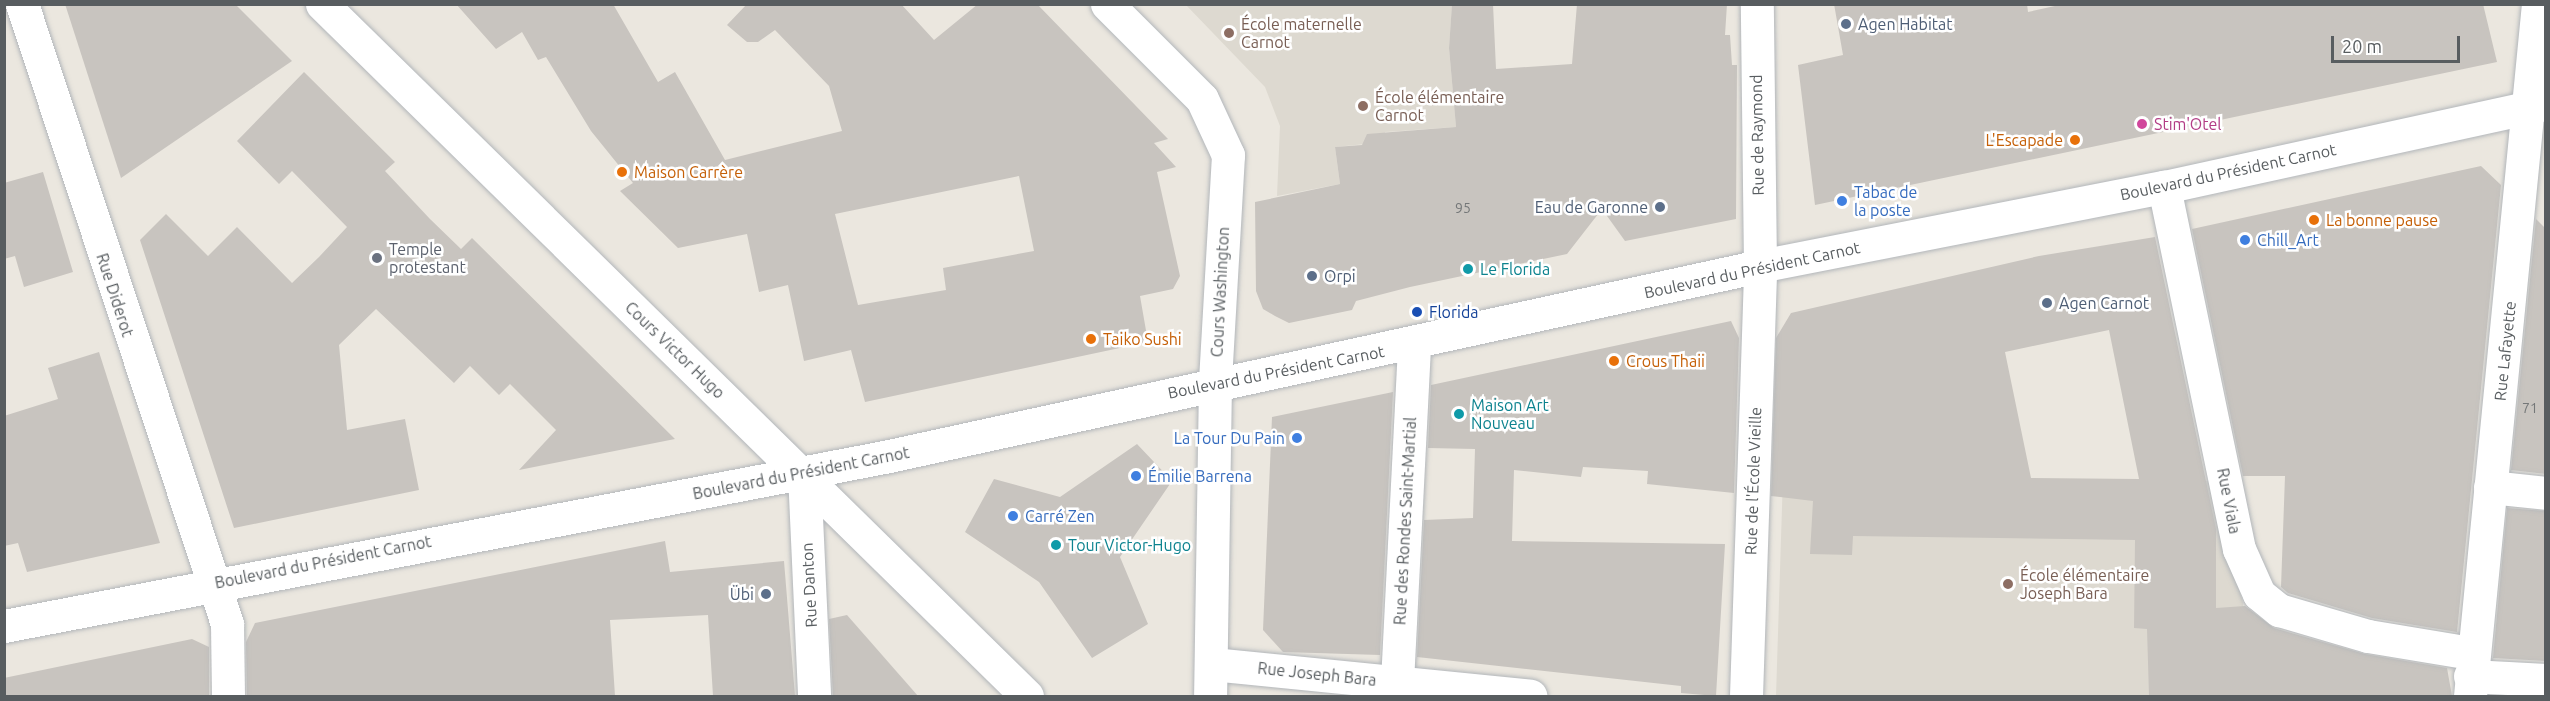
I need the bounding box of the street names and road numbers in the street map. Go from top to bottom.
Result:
street label: Rue de Raymond [1746,74,1768,196]
street label: Boulevard du Président Carnot [2118,140,2338,204]
street label: Cours Washington [1207,226,1233,358]
street label: Boulevard du Président Carnot [1642,238,1862,302]
street label: Rue Diderot [92,251,138,339]
street label: Cours Victor Hugo [621,298,729,402]
street label: Rue Lafayette [2490,300,2520,402]
street label: Boulevard du Président Carnot [1166,342,1386,402]
street label: Rue de l'École Vieille [1741,407,1765,555]
street label: Rue des Rondes Saint-Martial [1390,416,1420,626]
street label: Boulevard du Président Carnot [691,443,911,503]
street label: Rue Viala [2213,466,2245,536]
street label: Boulevard du Président Carnot [213,532,433,592]
street label: Rue Danton [797,542,821,628]
street label: Rue Joseph Bara [1257,658,1377,690]

